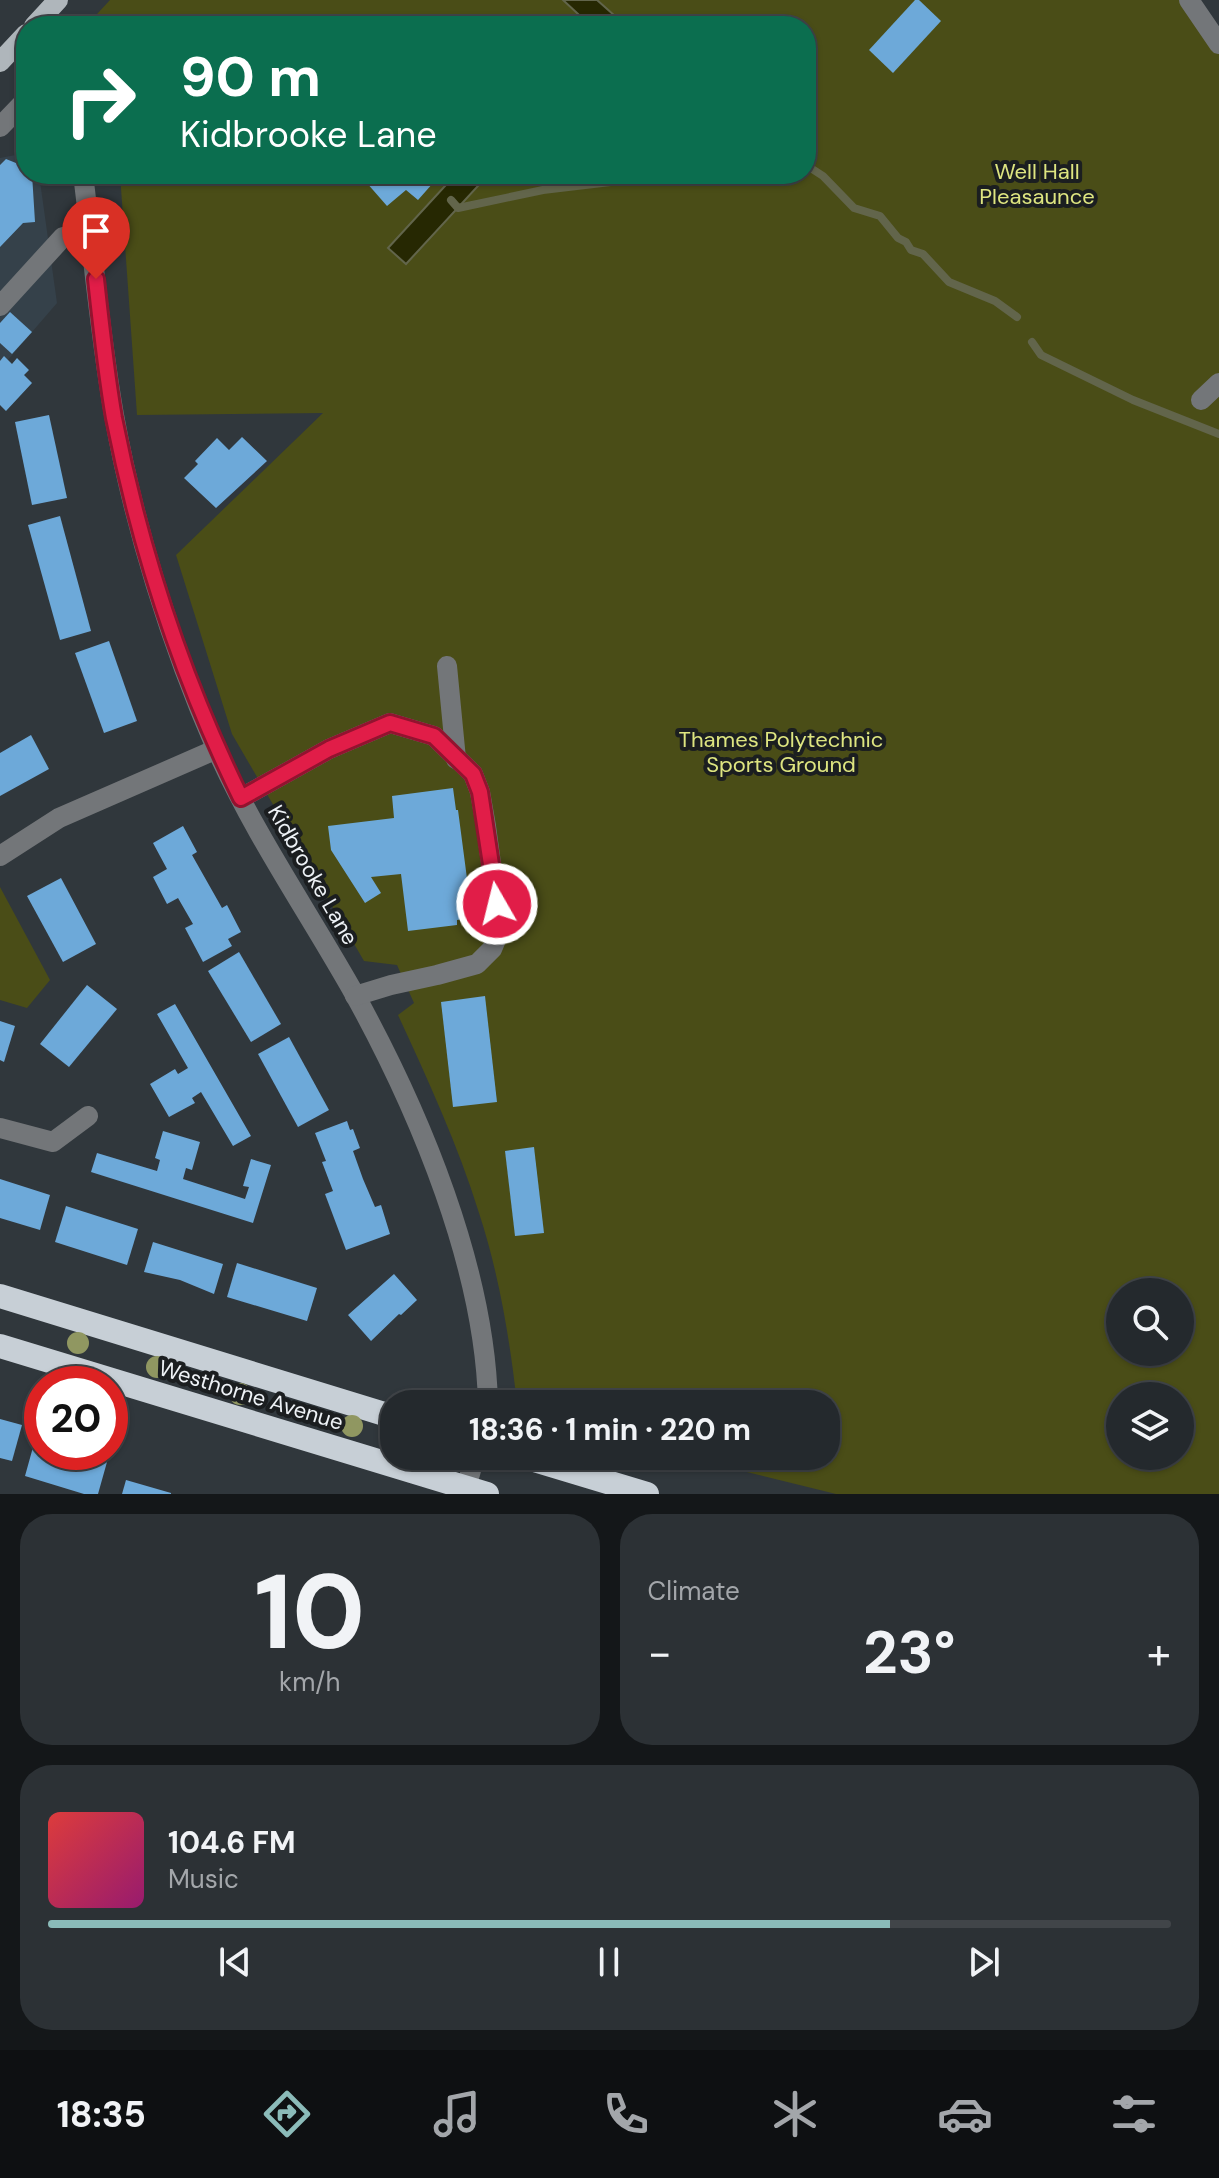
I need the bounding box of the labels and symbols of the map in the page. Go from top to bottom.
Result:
park label: Well Hall Pleasaunce [979,157,1095,211]
pin [62,197,130,279]
park label: Thames Polytechnic Sports Ground [679,725,883,779]
street label: Kidbrooke Lane [261,800,365,950]
position arrow [455,862,539,946]
street label: Westhorne Avenue [155,1353,347,1437]
speed limit sign: 20 [24,1366,128,1470]

